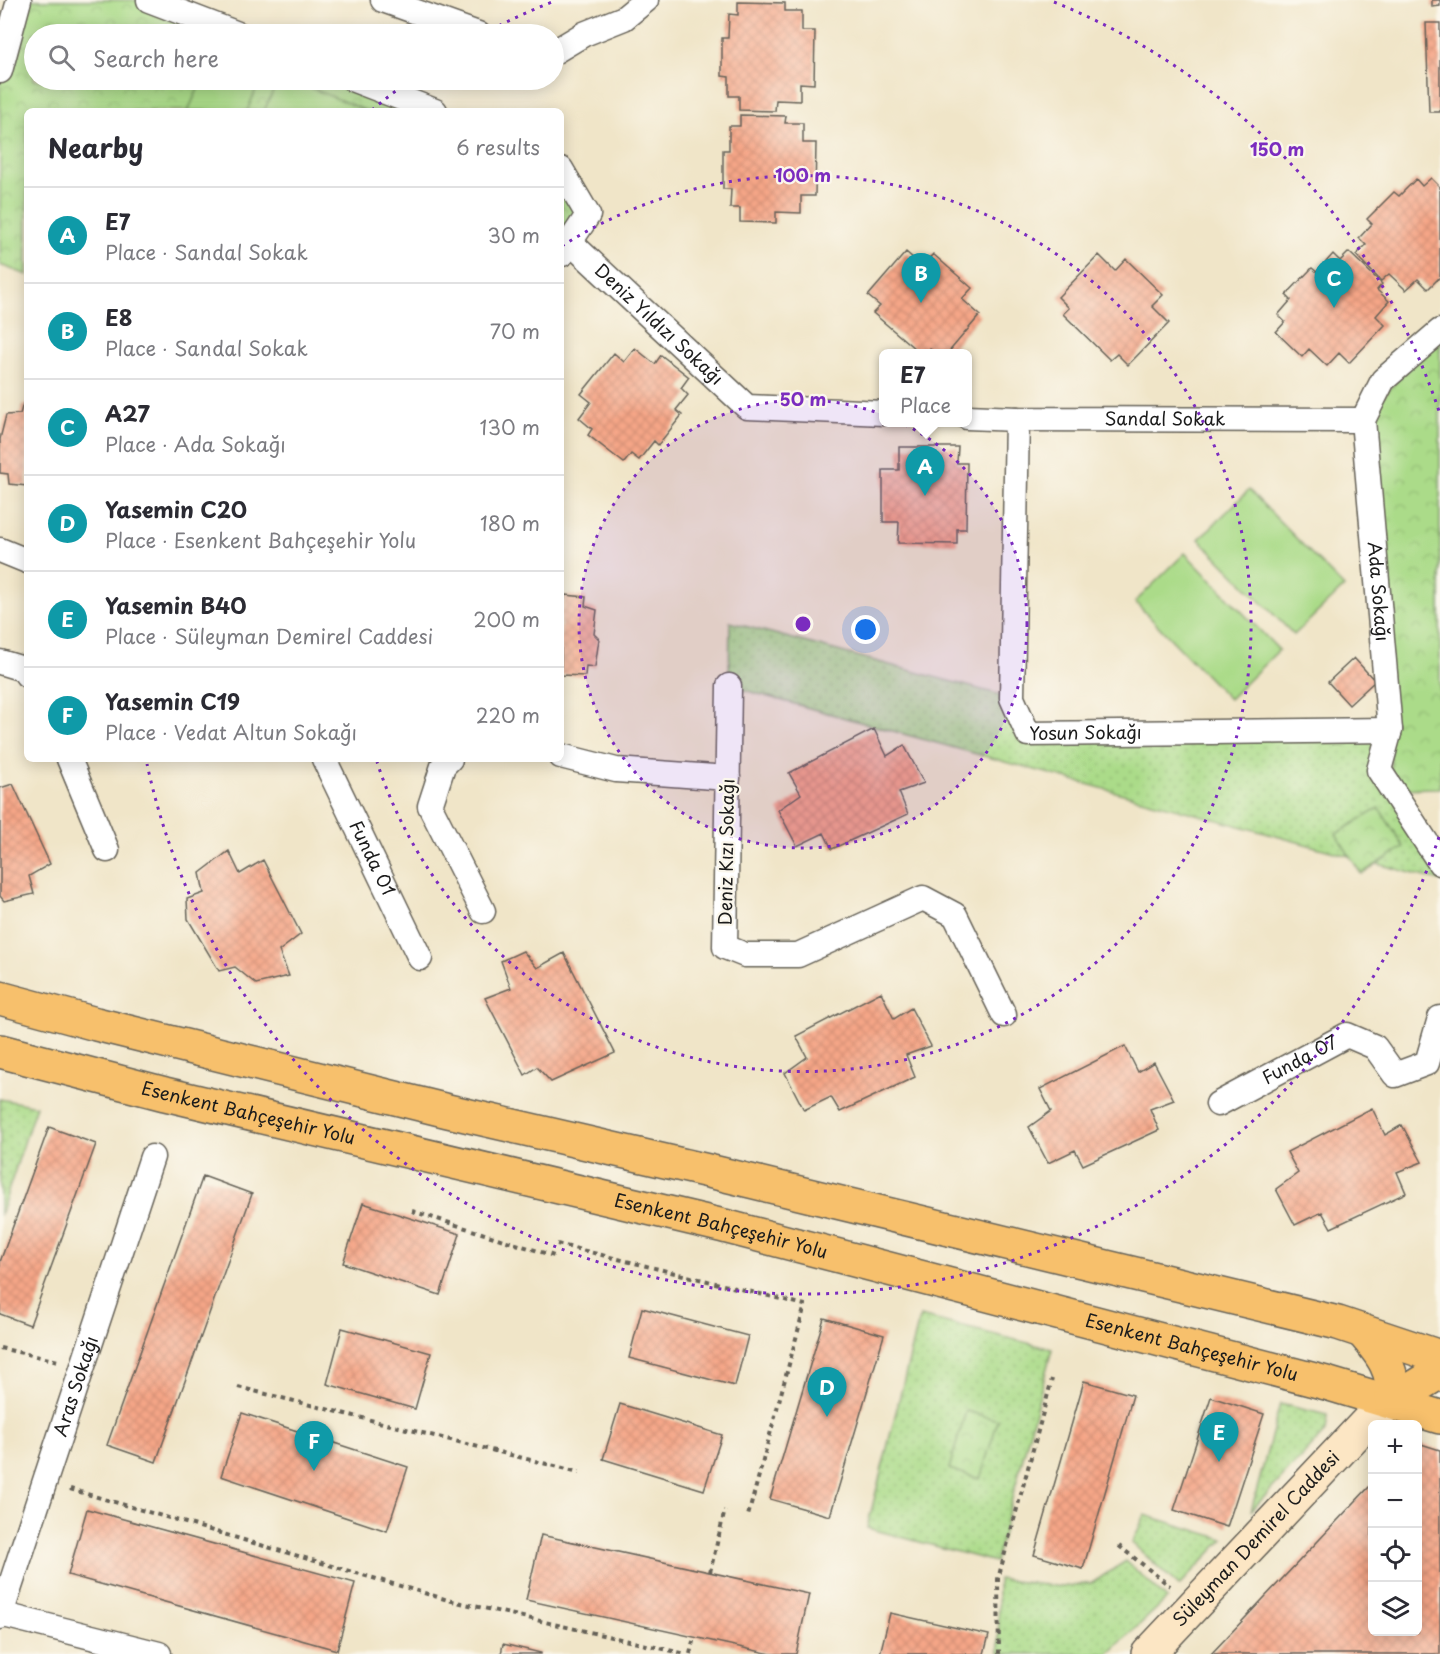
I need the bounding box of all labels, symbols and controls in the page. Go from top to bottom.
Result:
search box [24,24,564,90]
icon: search [45,41,78,74]
text: Search here [93,41,219,74]
text: Nearby [48,128,143,167]
text: 6 results [456,132,540,162]
text: 150 m [1250,135,1304,162]
text: 100 m [775,161,831,188]
text: E7 [105,204,130,237]
text: A [60,220,75,250]
text: 30 m [487,220,540,250]
text: Place · Sandal Sokak [105,237,308,267]
pin: B [902,254,940,303]
street label: Deniz Yıldızı Sokağı [589,257,730,391]
pin: C [1314,258,1354,308]
text: E8 [105,300,132,333]
text: B [61,316,74,346]
text: 70 m [490,316,540,346]
text: Place · Sandal Sokak [105,333,308,363]
popup [879,349,972,427]
text: E7 [900,357,925,390]
text: 50 m [780,385,826,412]
text: Place [900,390,951,420]
text: A27 [105,396,150,429]
street label: Sandal Sokak [1104,404,1226,432]
text: C [60,412,75,442]
text: 130 m [480,412,540,442]
text: Place · Ada Sokağı [105,429,286,459]
pin: A [906,446,944,496]
text: Yasemin C20 [105,492,247,525]
text: D [60,508,75,538]
text: 180 m [480,508,540,538]
text: Place · Esenkent Bahçeşehir Yolu [105,525,416,555]
street label: Ada Sokağı [1362,540,1397,642]
text: Yasemin B40 [105,588,247,621]
text: E [61,604,74,634]
text: 200 m [473,604,540,634]
centre of rings [793,614,813,634]
your location [851,615,880,644]
text: Place · Süleyman Demirel Caddesi [105,621,433,651]
text: Yasemin C19 [105,684,240,717]
text: F [62,700,73,730]
text: 220 m [476,700,540,730]
text: Place · Vedat Altun Sokağı [105,717,357,747]
street label: Yosun Sokağı [1029,718,1142,746]
street label: Deniz Kızı Sokağı [711,778,740,926]
street label: Funda 01 [343,815,403,900]
street label: Funda 07 [1257,1028,1342,1090]
street label: Esenkent Bahçeşehir Yolu [139,1073,358,1150]
street label: Esenkent Bahçeşehir Yolu [612,1186,831,1264]
street label: Esenkent Bahçeşehir Yolu [1083,1306,1301,1387]
street label: Aras Sokağı [46,1332,104,1440]
pin: D [808,1368,846,1417]
pin: E [1200,1412,1238,1462]
map controls [1368,1420,1422,1636]
button: + [1368,1420,1422,1474]
pin: F [294,1422,334,1471]
street label: Süleyman Demirel Caddesi [1166,1444,1345,1632]
button: − [1368,1474,1422,1528]
button: locate [1368,1528,1422,1582]
button: layers [1368,1582,1422,1636]

